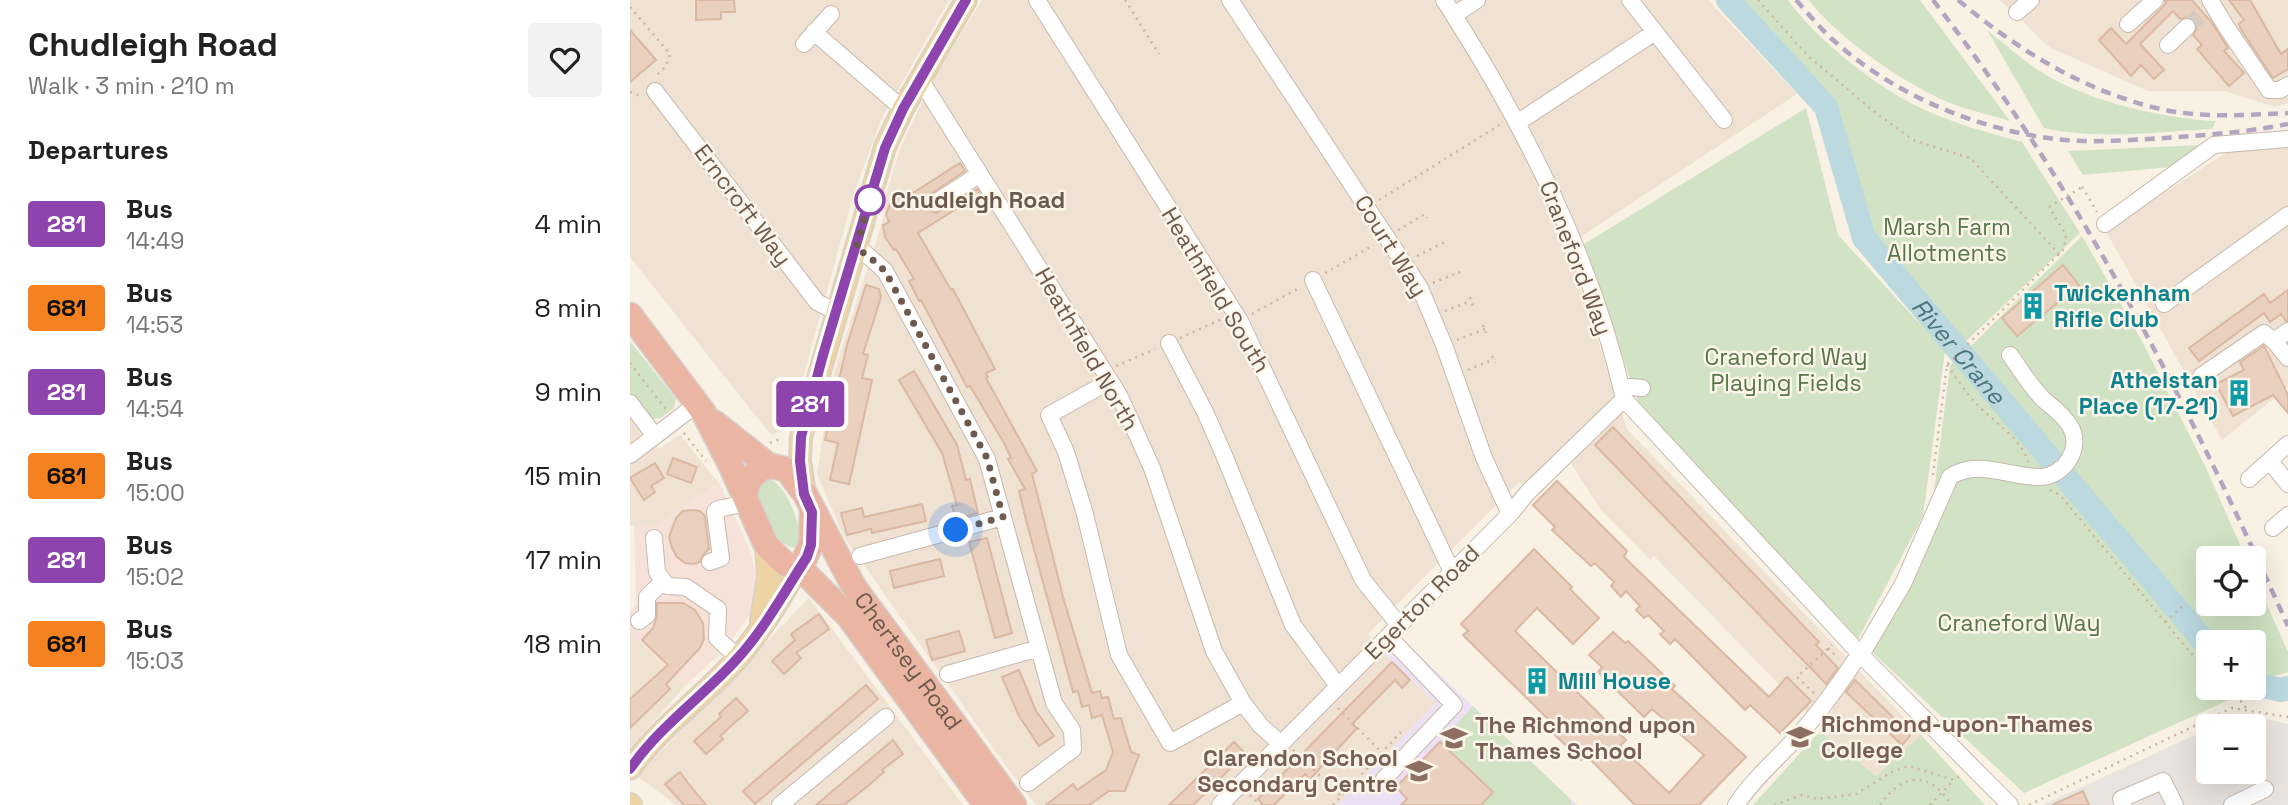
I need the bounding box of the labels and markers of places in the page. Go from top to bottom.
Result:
marker: Chudleigh Road [855,185,885,215]
place label: Chudleigh Road [891,185,1065,215]
place label: Twickenham Rifle Club [2054,278,2190,334]
building icon: Twickenham Rifle Club [2018,291,2048,321]
place label: Athelstan Place (17-21) [2079,365,2218,421]
building icon: Athelstan Place (17-21) [2224,378,2254,408]
building icon: Mill House [1522,666,1552,696]
place label: Mill House [1558,666,1671,696]
place label: Richmond-upon-Thames College [1821,709,2093,765]
place label: The Richmond upon Thames School [1475,710,1696,766]
school or university icon: Richmond-upon-Thames College [1785,722,1815,752]
school or university icon: The Richmond upon Thames School [1439,723,1469,753]
place label: Clarendon School Secondary Centre [1198,743,1398,799]
school or university icon: Clarendon School Secondary Centre [1404,756,1434,786]

